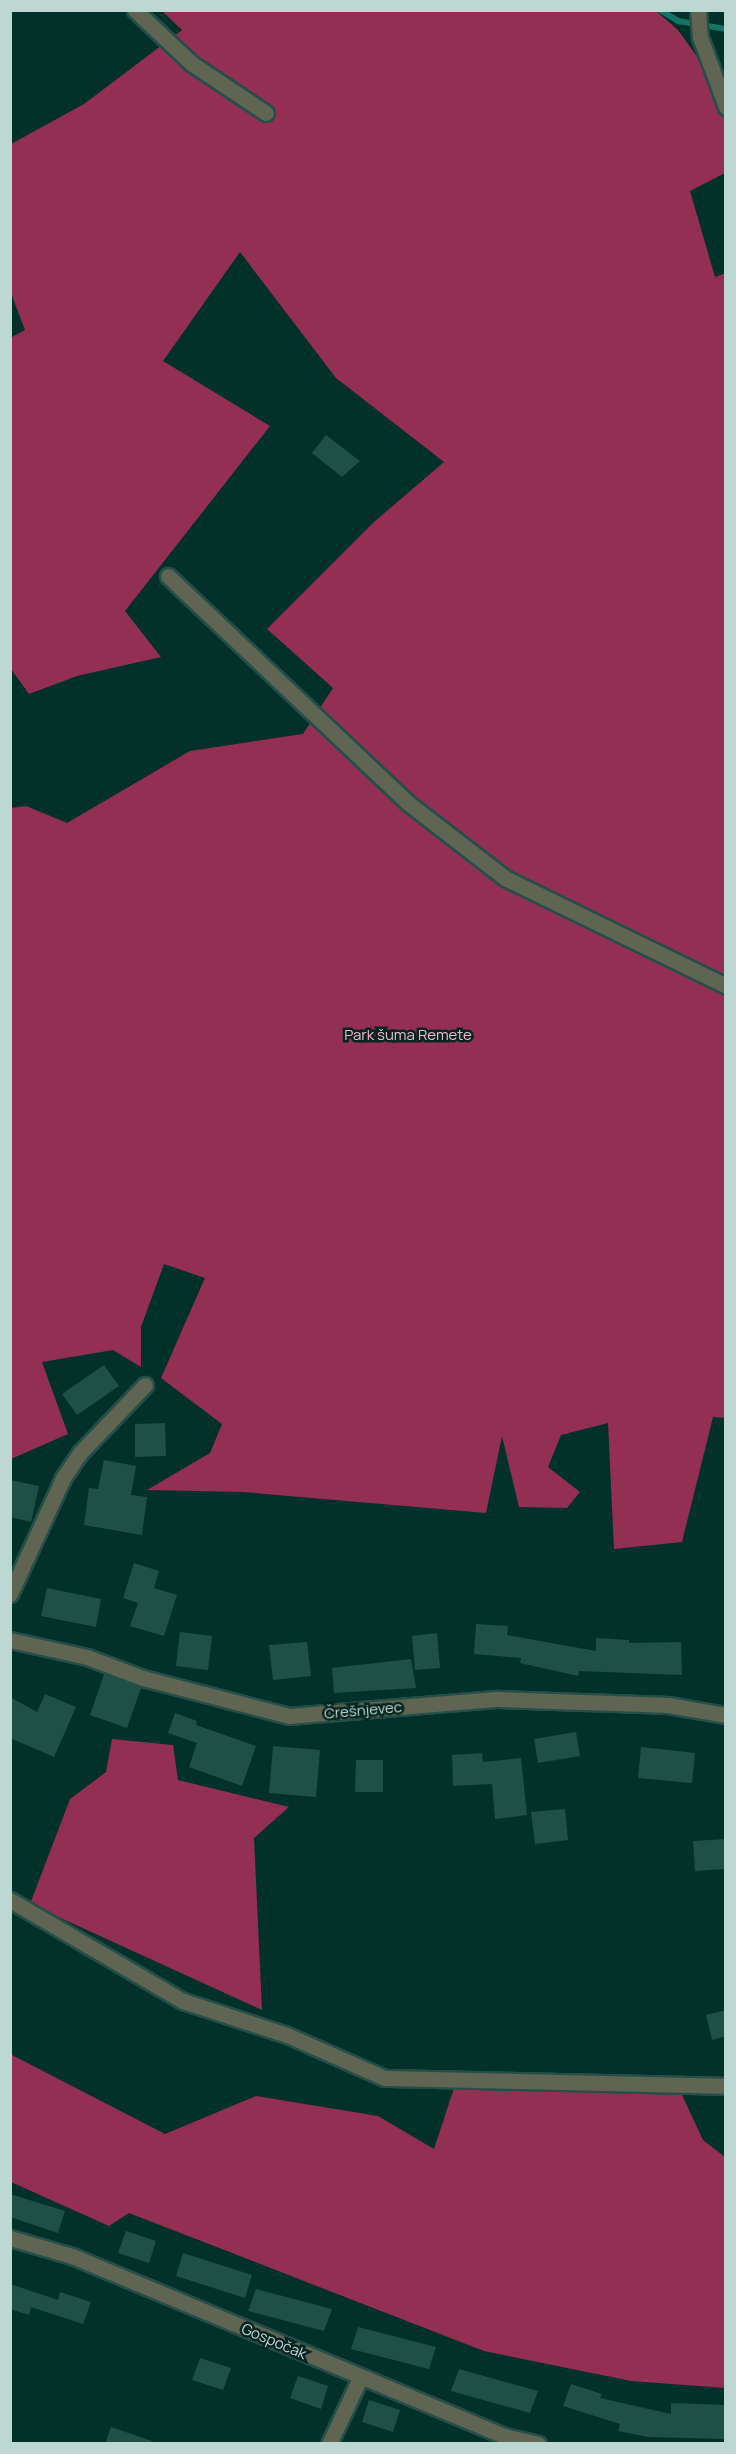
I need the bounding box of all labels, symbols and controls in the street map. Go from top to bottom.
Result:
park label: Park šuma Remete [344,1026,472,1044]
street label: Črešnjevec [323,1698,403,1722]
street label: Gospočak [239,2319,309,2363]

